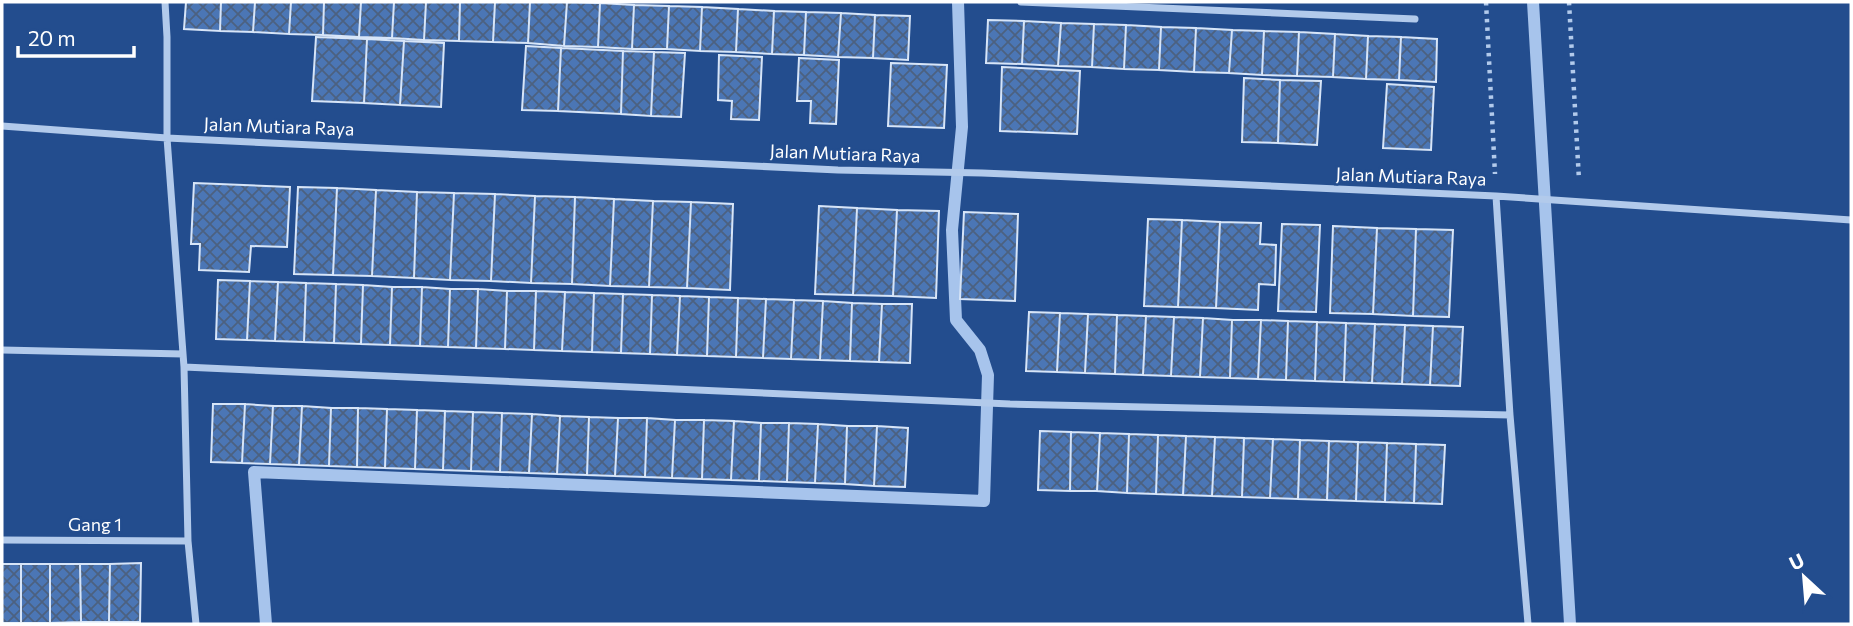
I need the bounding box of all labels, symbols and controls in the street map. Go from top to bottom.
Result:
scale bar [18,14,133,58]
text: 20 m [28,25,76,50]
street label: Jalan Mutiara Raya [203,112,355,140]
street label: Jalan Mutiara Raya [769,139,921,167]
street label: Jalan Mutiara Raya [1335,162,1487,190]
street label: Gang 1 [68,513,122,535]
north arrow [1769,542,1839,612]
text: U [1785,548,1808,575]

